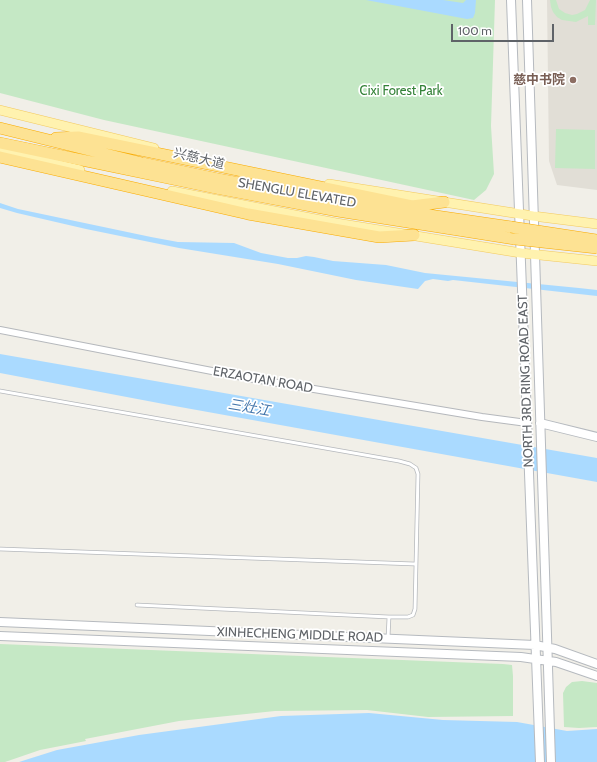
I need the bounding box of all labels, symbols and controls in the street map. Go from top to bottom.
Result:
scale bar [453,16,556,42]
text: 100 m [458,23,492,38]
place label: 慈中书院 [513,72,565,88]
marker: 慈中书院 [568,75,578,85]
park label: Cixi Forest Park [359,83,443,99]
street label: 兴慈大道 [172,145,226,173]
street label: SHENGLU ELEVATED [237,175,357,211]
street label: NORTH 3RD RING ROAD EAST [515,294,537,468]
street label: ERZAOTAN ROAD [212,364,314,396]
water label: 三灶江 [227,396,271,420]
street label: XINHECHENG MIDDLE ROAD [217,624,383,646]

